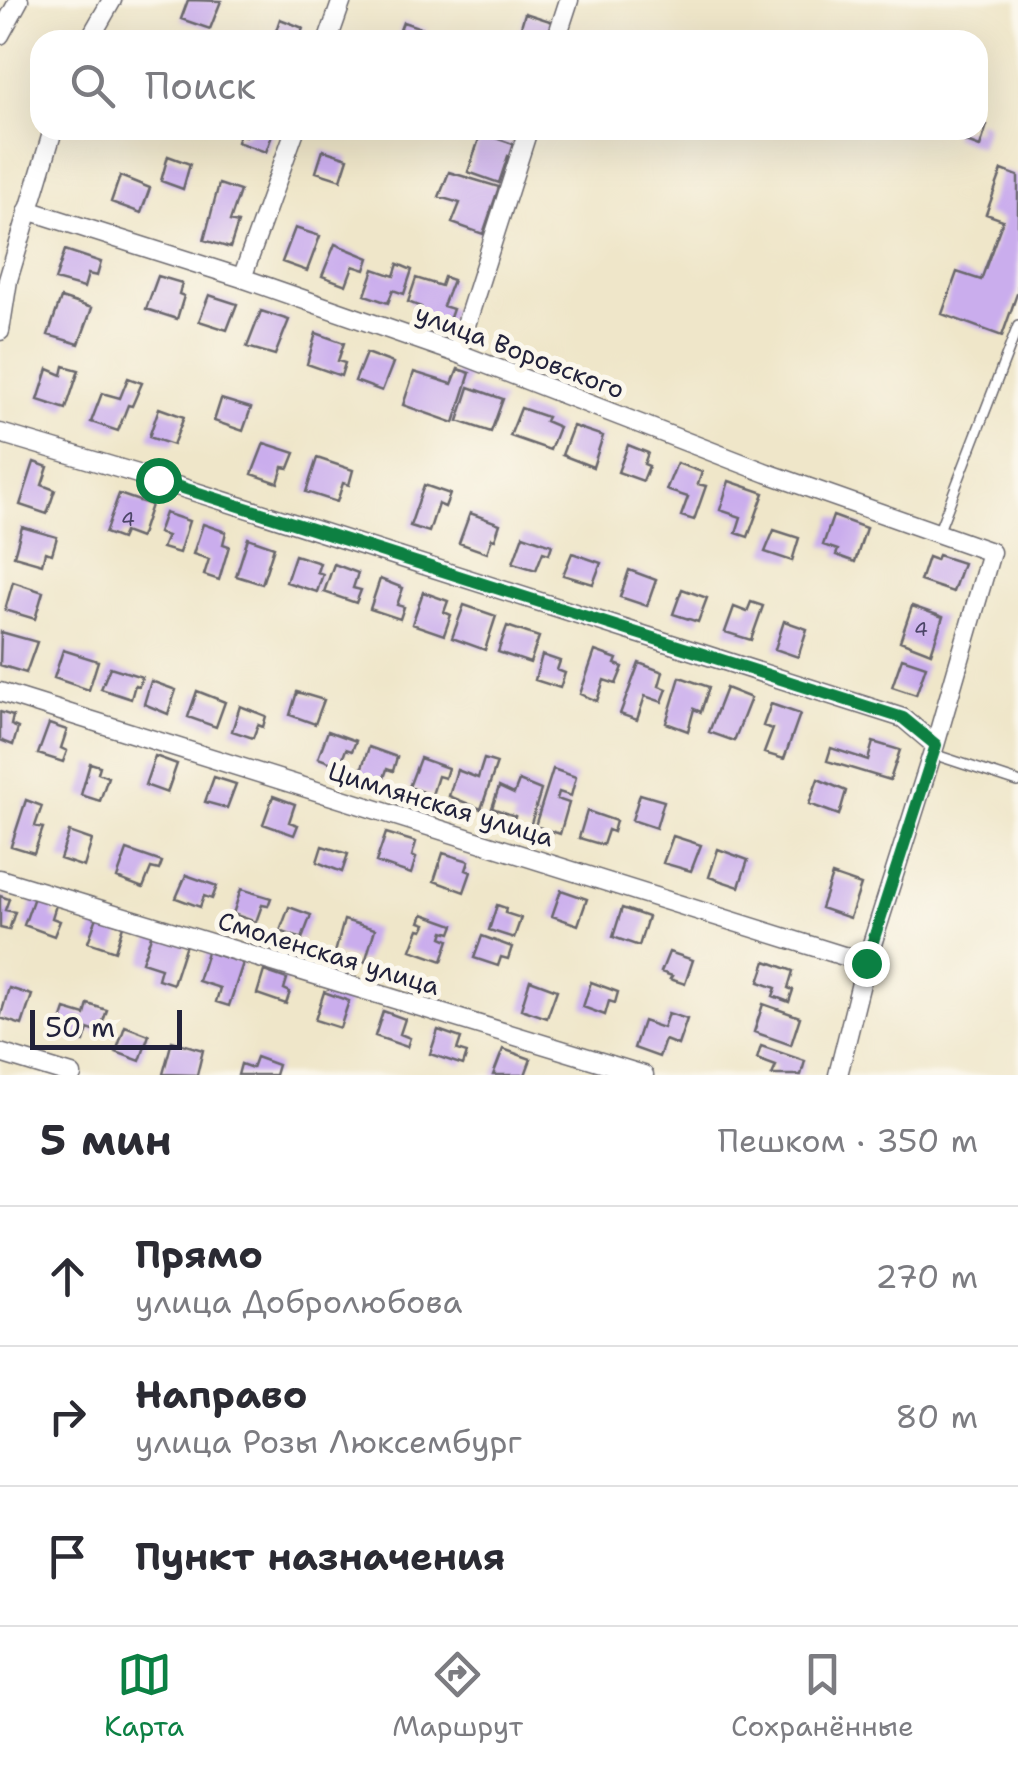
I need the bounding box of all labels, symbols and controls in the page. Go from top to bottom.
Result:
search box [30,30,988,140]
icon: search [65,58,120,113]
text: Поиск [145,60,256,111]
street label: улица Воровского [411,295,629,407]
route start [136,458,182,504]
house number: 4 [121,506,135,532]
house number: 4 [914,616,928,642]
street label: Цимлянская улица [324,754,558,855]
street label: Смоленская улица [214,903,444,1003]
route end [844,941,890,987]
scale bar [30,1005,182,1050]
text: 50 m [45,1008,115,1046]
text: 5 мин [40,1112,172,1168]
text: Пешком · 350 m [718,1119,978,1162]
text: Прямо [135,1229,263,1280]
icon: ahead [40,1249,95,1304]
text: 270 m [875,1255,978,1298]
text: улица Добролюбова [135,1280,462,1323]
text: Направо [135,1369,308,1420]
icon: right [40,1389,95,1444]
text: 80 m [895,1395,978,1438]
text: улица Розы Люксембург [135,1420,522,1463]
icon: arrive [40,1529,95,1584]
text: Пункт назначения [135,1531,505,1582]
tab: Карта [104,1647,184,1745]
tab: Маршрут [392,1647,523,1745]
tab: Сохранённые [731,1647,914,1745]

